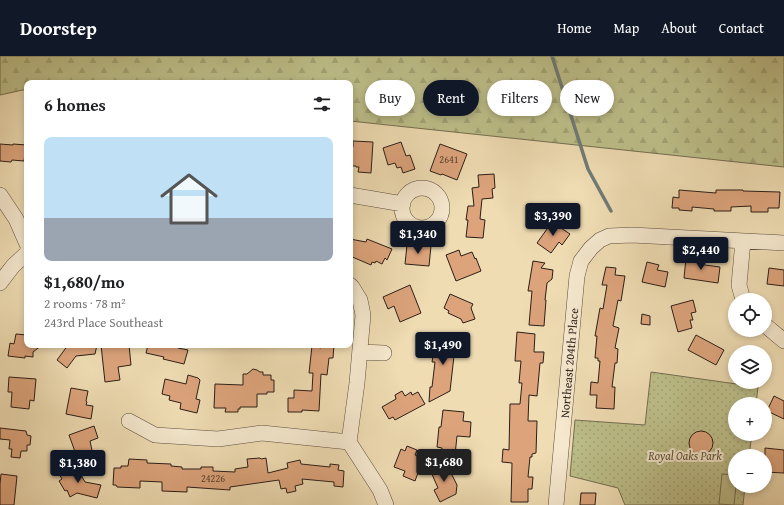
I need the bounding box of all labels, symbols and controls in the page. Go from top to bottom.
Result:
text: Doorstep [20,14,97,42]
text: Home [557,18,592,38]
text: Map [614,18,639,38]
text: About [661,18,697,38]
text: Contact [719,18,764,38]
chip: Buy [365,80,415,116]
chip: Rent [423,80,479,116]
chip: Filters [487,80,552,116]
chip: New [560,80,614,116]
text: 6 homes [44,92,106,117]
icon: filters [311,93,333,115]
house number: 2641 [439,152,459,167]
icon: home [153,163,225,235]
pin: $3,390 [520,203,586,237]
text: $3,390 [534,206,572,225]
pin: $1,340 [385,221,451,255]
text: $1,340 [399,224,437,243]
pin: $2,440 [668,237,734,271]
text: $2,440 [682,240,720,259]
text: $1,680/mo [44,269,125,294]
map controls [728,293,772,493]
button: locate [728,293,772,337]
text: 2 rooms · 78 m² [44,294,126,313]
street label: Northeast 204th Place [556,307,582,419]
text: 243rd Place Southeast [44,313,163,332]
pin: $1,490 [410,332,476,366]
text: $1,490 [424,335,462,354]
button: layers [728,345,772,389]
button: + [728,397,772,441]
park label: Royal Oaks Park [647,447,722,464]
pin: $1,680 [411,449,477,483]
button: − [728,449,772,493]
pin: $1,380 [45,450,111,484]
text: $1,680 [425,452,463,471]
text: $1,380 [59,453,97,472]
house number: 24226 [201,471,225,486]

